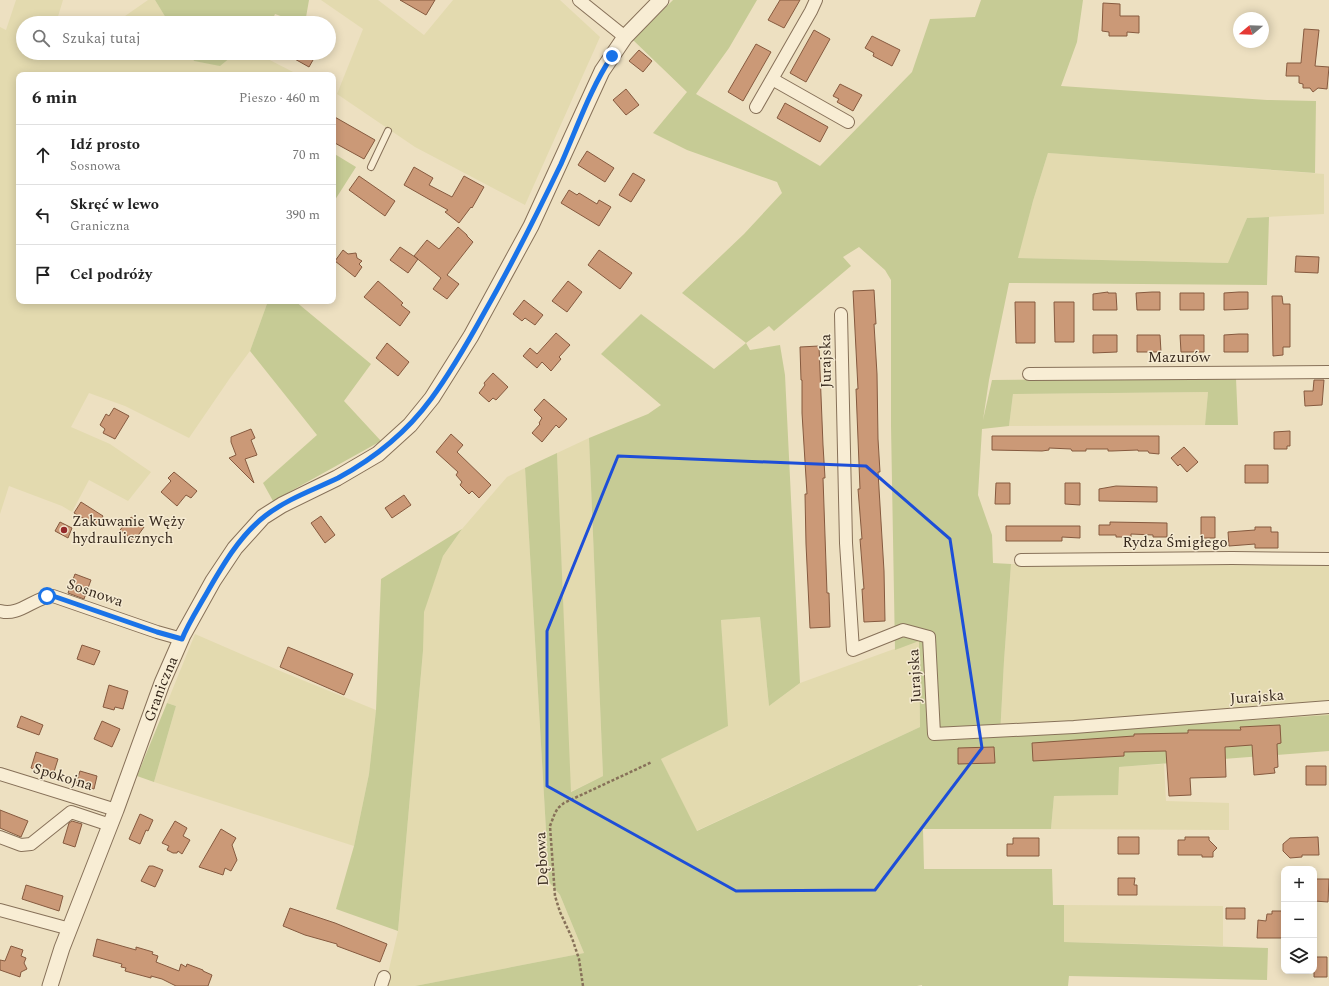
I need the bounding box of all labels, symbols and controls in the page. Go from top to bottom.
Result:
north arrow [1233,12,1269,48]
search box [16,16,336,60]
icon: search [30,27,52,49]
text: Szukaj tutaj [62,27,141,50]
route end [603,47,621,65]
text: 6 min [32,85,77,111]
text: Pieszo · 460 m [239,88,320,108]
text: Idź prosto [70,133,140,156]
icon: ahead [32,144,54,166]
text: 70 m [293,145,320,165]
text: Sosnowa [70,156,121,176]
text: Skręć w lewo [70,193,159,216]
icon: left [32,204,54,226]
text: 390 m [286,205,320,225]
text: Graniczna [70,216,130,236]
text: Cel podróży [70,263,152,286]
icon: arrive [32,264,54,286]
street label: Jurajska [814,333,838,388]
street label: Mazurów [1148,346,1211,369]
place label: Zakuwanie Węży hydraulicznych [72,510,185,550]
marker: Zakuwanie Węży hydraulicznych [59,525,69,535]
street label: Rydza Śmigłego [1122,531,1228,554]
street label: Sosnowa [64,573,127,614]
route start [38,587,56,605]
street label: Jurajska [902,648,928,704]
street label: Graniczna [137,652,184,725]
street label: Jurajska [1229,684,1286,710]
street label: Spokojna [30,757,96,797]
street label: Dębowa [529,831,555,887]
map controls [1281,866,1317,974]
button: + [1281,866,1317,902]
button: − [1281,902,1317,938]
button: layers [1281,938,1317,974]

